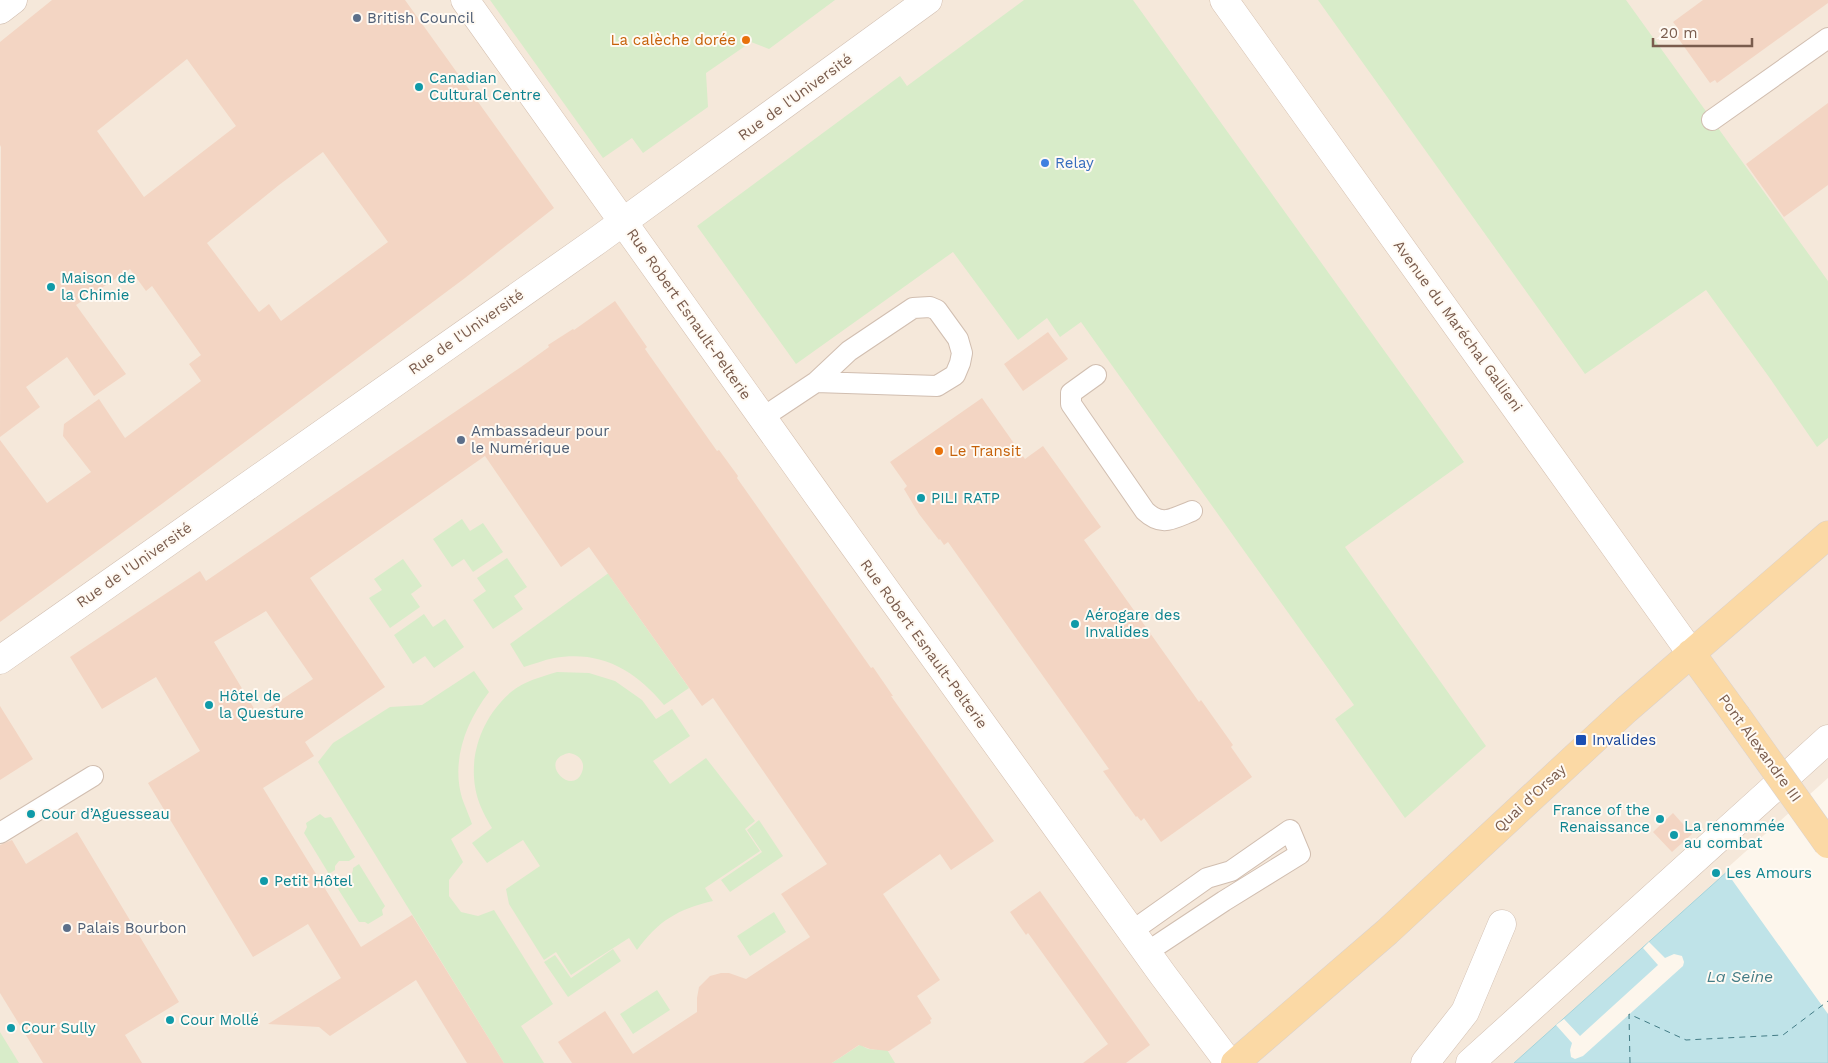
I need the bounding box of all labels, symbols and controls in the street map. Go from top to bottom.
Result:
place label: British Council [367,9,475,27]
marker: British Council [351,12,363,24]
scale bar [1653,15,1752,47]
text: 20 m [1660,24,1698,42]
place label: La calèche dorée [611,31,736,49]
marker: La calèche dorée [740,34,752,46]
street label: Rue de l'Université [734,50,856,144]
place label: Canadian Cultural Centre [429,69,541,104]
marker: Canadian Cultural Centre [413,81,425,93]
place label: Relay [1055,154,1094,172]
marker: Relay [1039,157,1051,169]
street label: Rue Robert Esnault-Pelterie [623,225,755,403]
street label: Avenue du Maréchal Gallieni [1390,237,1526,415]
place label: Maison de la Chimie [61,269,136,304]
marker: Maison de la Chimie [45,281,57,293]
street label: Rue de l'Université [405,285,527,379]
place label: Ambassadeur pour le Numérique [471,422,609,457]
marker: Ambassadeur pour le Numérique [455,434,467,446]
place label: Le Transit [949,442,1022,460]
marker: Le Transit [933,445,945,457]
place label: PILI RATP [931,489,1000,507]
marker: PILI RATP [915,492,927,504]
street label: Rue de l'Université [73,518,195,612]
street label: Rue Robert Esnault-Pelterie [856,556,992,732]
place label: Aérogare des Invalides [1085,606,1180,641]
marker: Aérogare des Invalides [1069,618,1081,630]
place label: Hôtel de la Questure [219,687,304,722]
street label: Pont Alexandre III [1715,691,1805,805]
marker: Hôtel de la Questure [203,699,215,711]
place label: Invalides [1592,731,1656,749]
marker: Invalides [1574,733,1588,747]
street label: Quai d'Orsay [1490,760,1570,836]
place label: France of the Renaissance [1552,801,1650,836]
place label: Cour d’Aguesseau [41,805,170,823]
marker: Cour d’Aguesseau [25,808,37,820]
marker: France of the Renaissance [1654,813,1666,825]
place label: La renommée au combat [1684,817,1785,852]
marker: La renommée au combat [1668,829,1680,841]
place label: Les Amours [1726,864,1812,882]
marker: Les Amours [1710,867,1722,879]
place label: Petit Hôtel [274,872,353,890]
marker: Petit Hôtel [258,875,270,887]
place label: Palais Bourbon [77,919,187,937]
marker: Palais Bourbon [61,922,73,934]
water label: La Seine [1707,967,1773,986]
place label: Cour Mollé [180,1011,259,1029]
marker: Cour Mollé [164,1014,176,1026]
place label: Cour Sully [21,1019,96,1037]
marker: Cour Sully [5,1022,17,1034]

